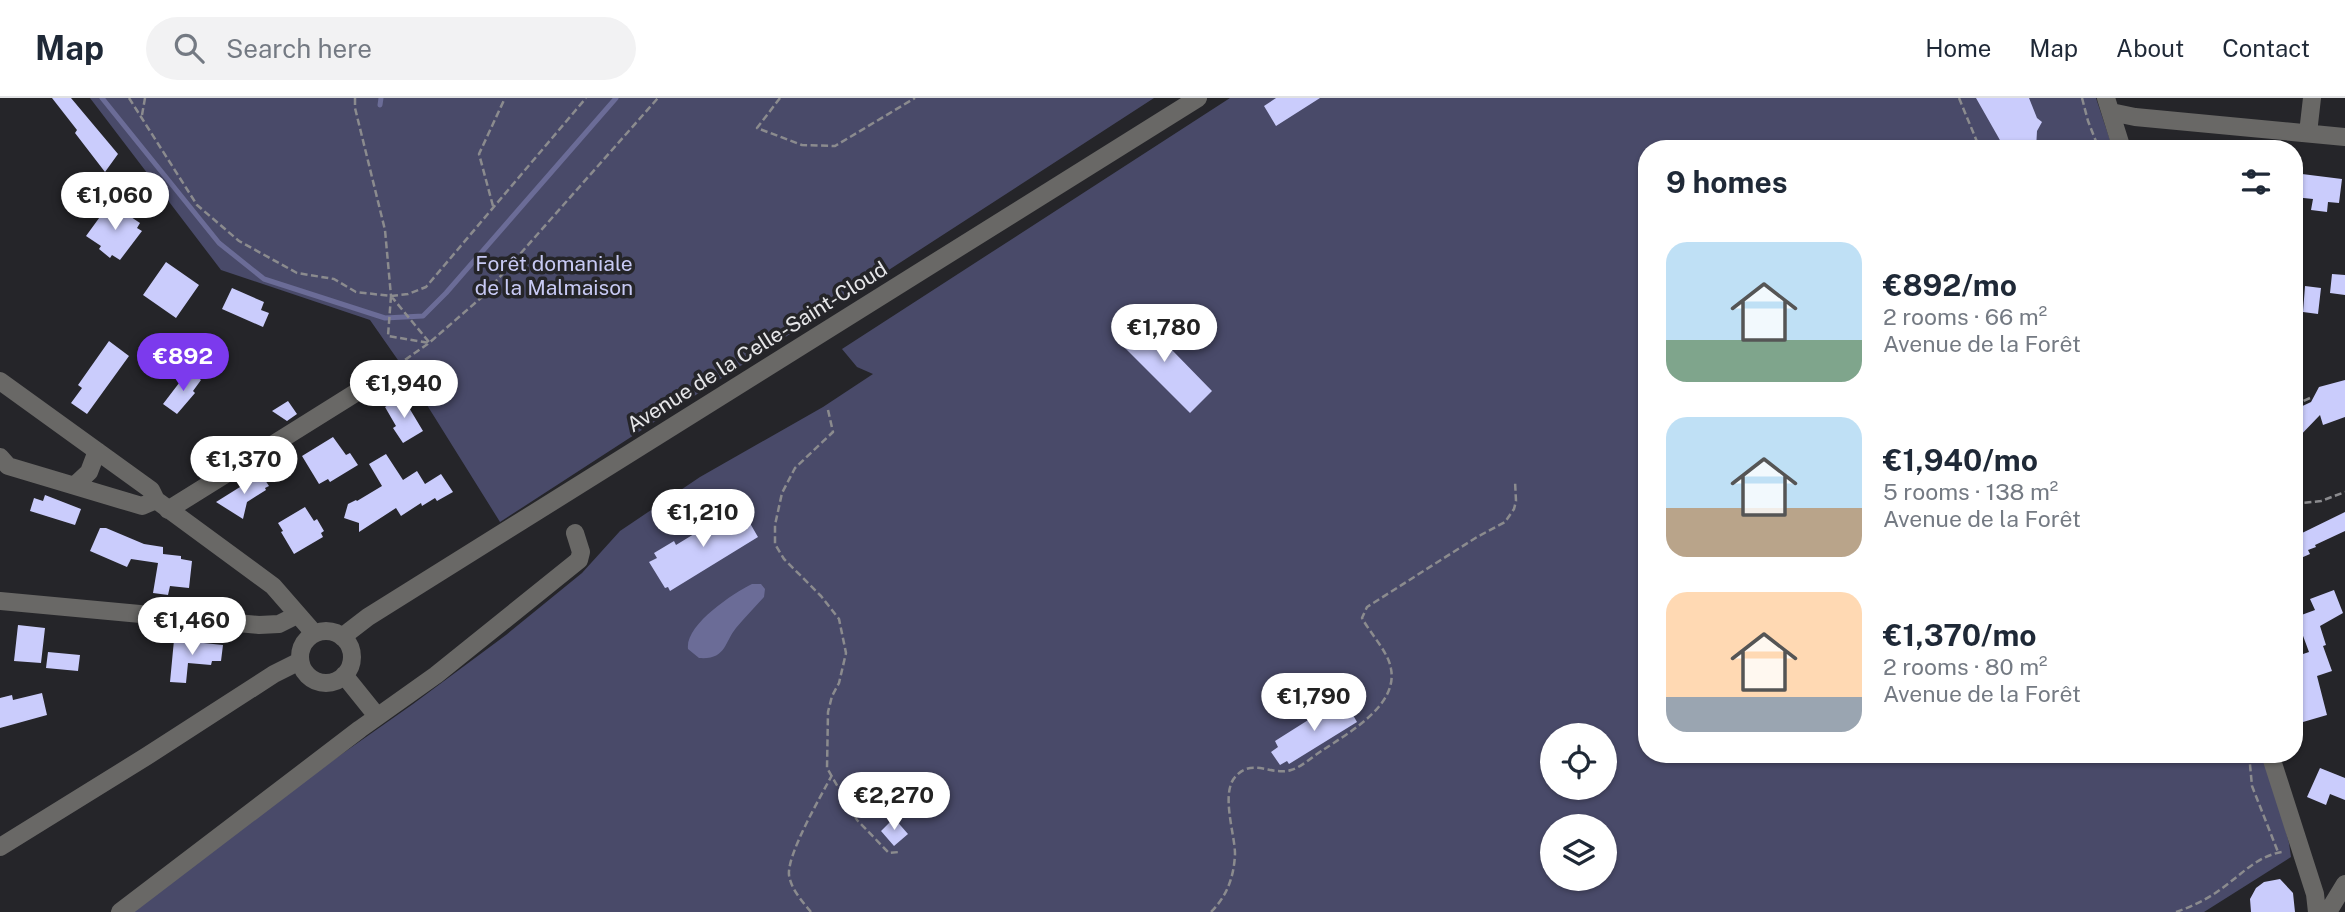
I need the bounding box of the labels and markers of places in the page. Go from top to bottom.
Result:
pin: €1,060 [58,172,172,232]
pin: €1,780 [1107,304,1221,364]
pin: €892 [142,334,224,393]
pin: €1,940 [347,360,461,420]
pin: €1,370 [187,436,301,496]
pin: €1,210 [646,490,760,549]
pin: €1,460 [135,598,249,657]
pin: €1,790 [1257,674,1371,733]
pin: €2,270 [837,772,951,832]

